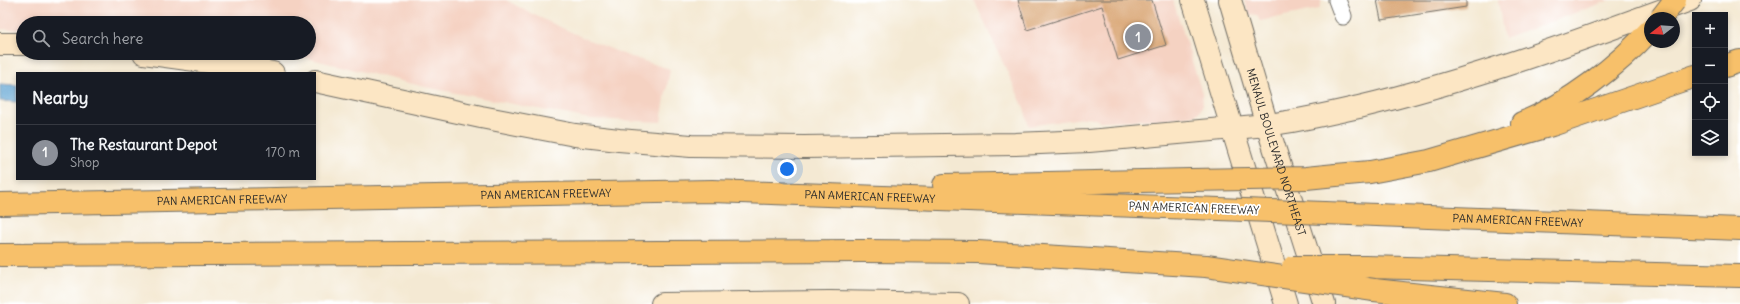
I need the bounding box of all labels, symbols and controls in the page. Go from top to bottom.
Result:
north arrow [1644,12,1680,48]
map controls [1692,12,1728,156]
button: + [1692,12,1728,48]
search box [16,16,316,60]
pin: 1 [1125,22,1151,52]
icon: search [30,27,52,49]
text: Search here [62,29,143,48]
button: − [1692,48,1728,84]
street label: MENAUL BOULEVARD NORTHEAST [1244,67,1309,238]
button: locate [1692,84,1728,120]
text: Nearby [32,87,88,109]
button: layers [1692,120,1728,156]
text: The Restaurant Depot [70,135,217,154]
text: 1 [42,144,48,161]
text: 170 m [265,144,300,161]
text: Shop [70,154,99,171]
your location [777,159,797,179]
street label: PAN AMERICAN FREEWAY [480,186,611,202]
street label: PAN AMERICAN FREEWAY [804,187,935,206]
street label: PAN AMERICAN FREEWAY [156,192,287,208]
street label: PAN AMERICAN FREEWAY [1128,199,1260,217]
street label: PAN AMERICAN FREEWAY [1452,211,1583,230]

